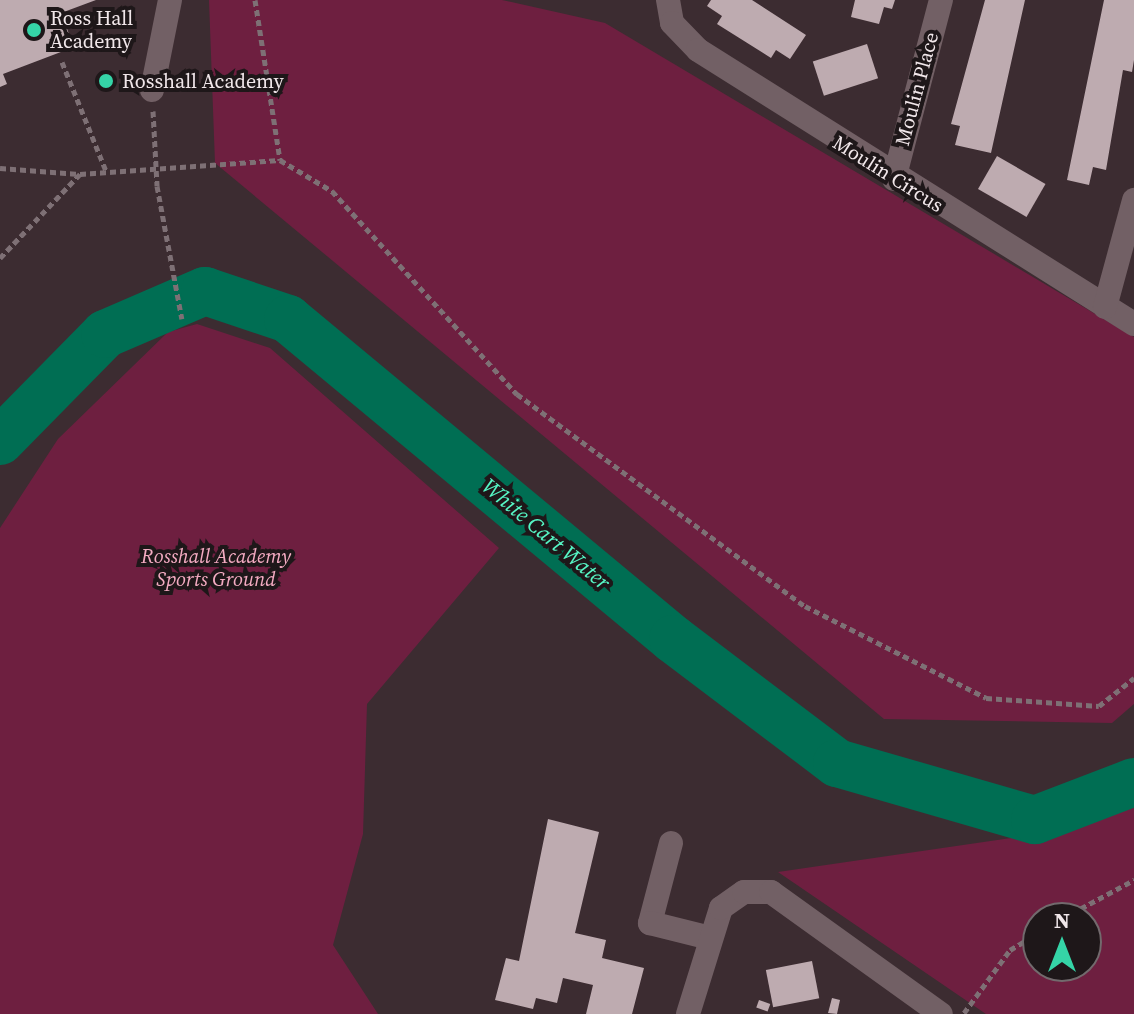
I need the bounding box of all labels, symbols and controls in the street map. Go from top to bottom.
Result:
place label: Ross Hall Academy [50,6,133,53]
marker: Ross Hall Academy [25,21,43,39]
street label: Moulin Place [890,30,944,148]
place label: Rosshall Academy [122,69,284,93]
marker: Rosshall Academy [97,72,115,90]
street label: Moulin Circus [828,131,948,217]
water label: White Cart Water [476,473,616,595]
park label: Rosshall Academy Sports Ground [141,544,291,591]
north arrow [1022,902,1102,982]
text: N [1054,905,1070,935]

